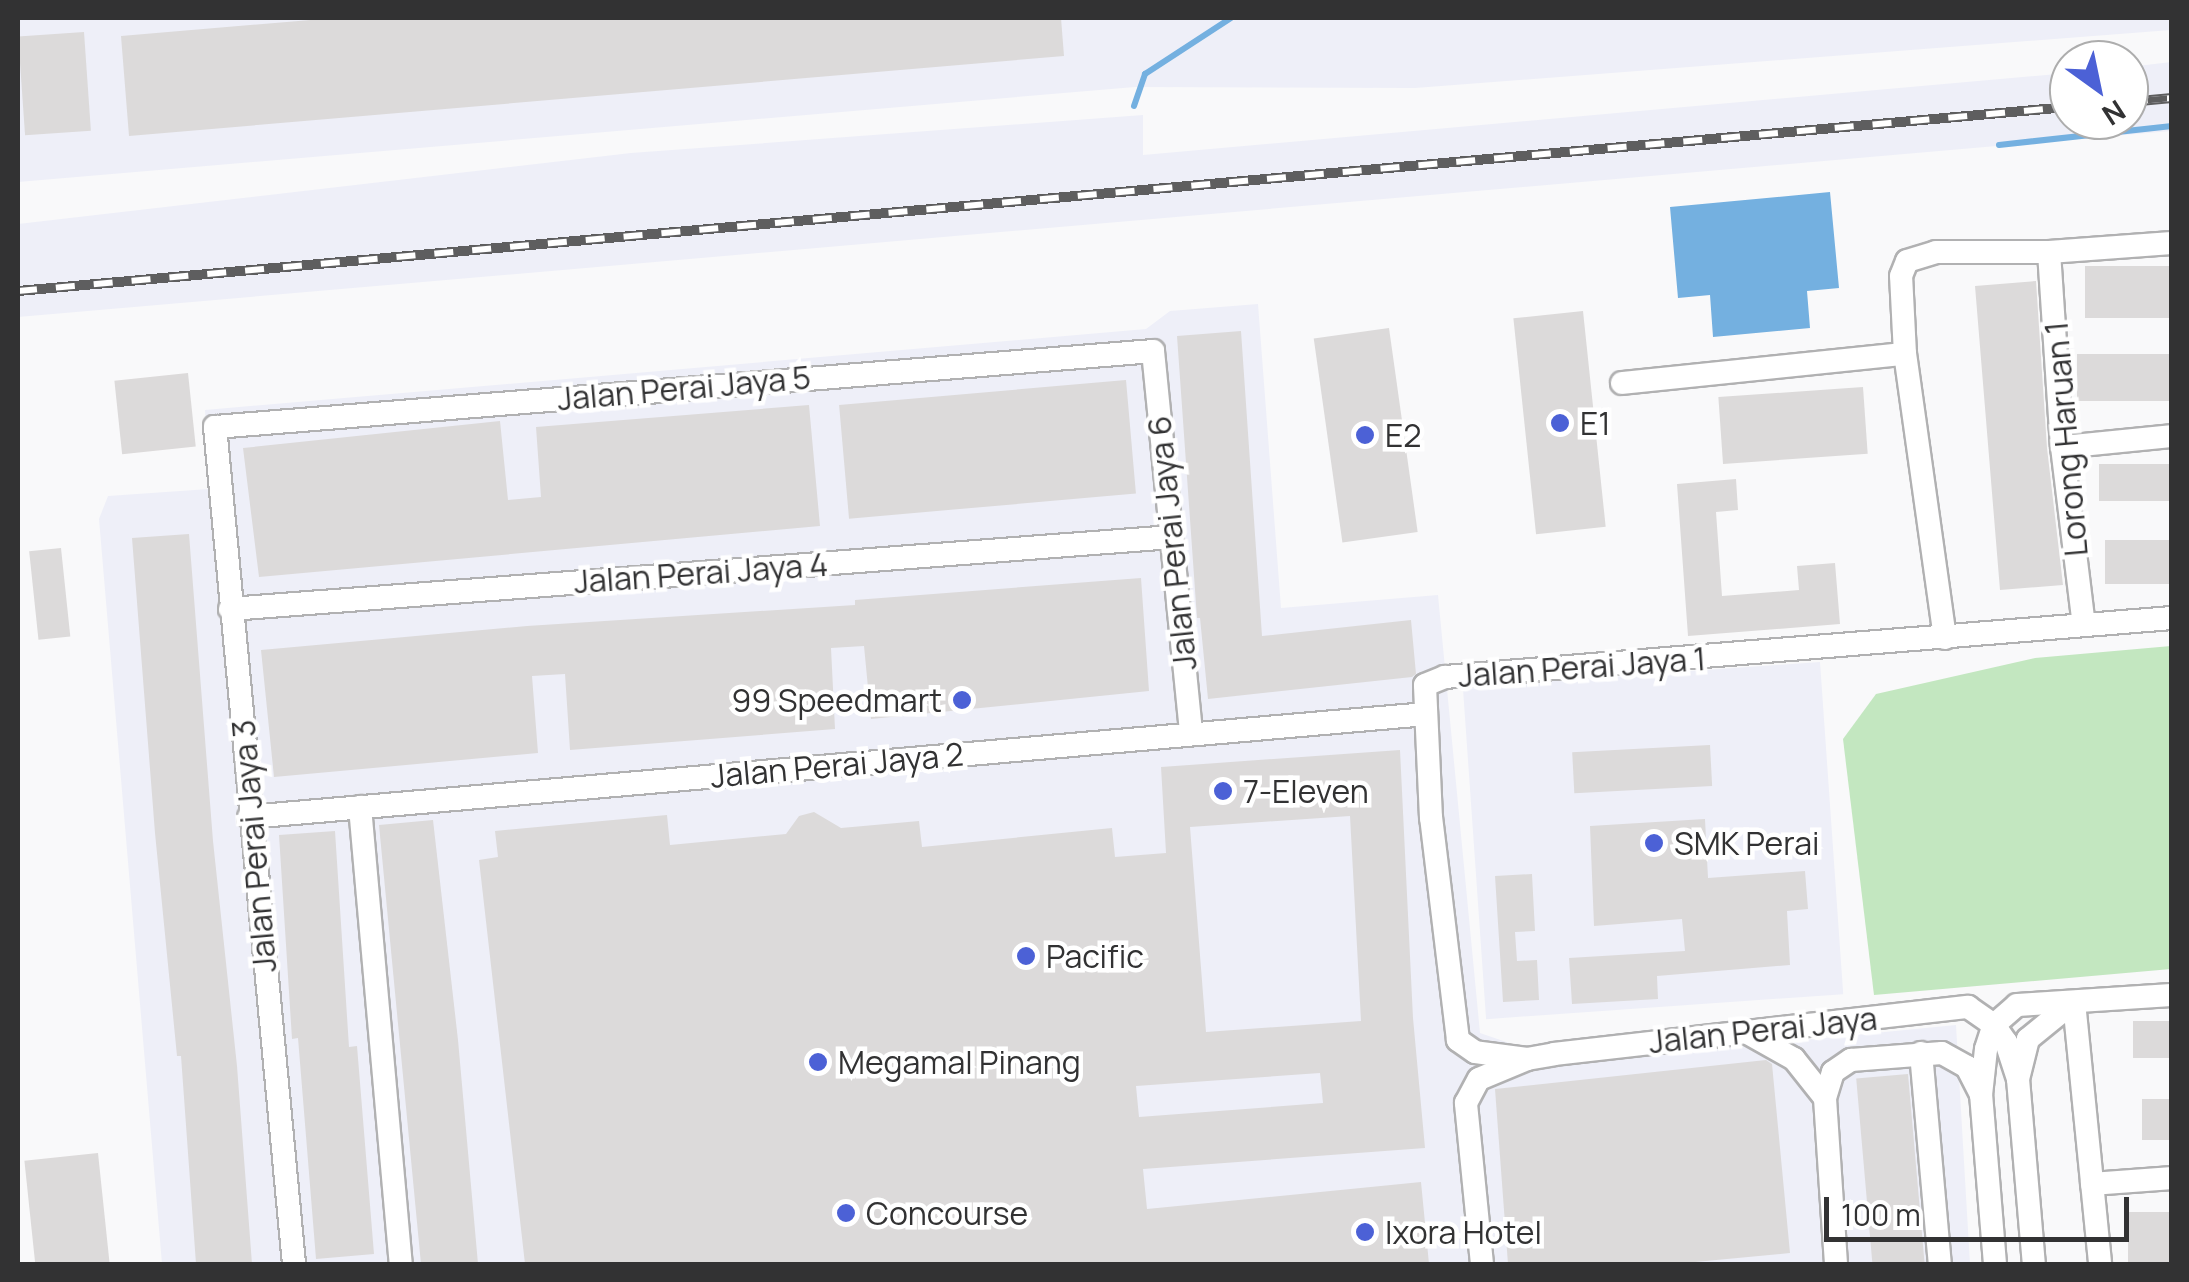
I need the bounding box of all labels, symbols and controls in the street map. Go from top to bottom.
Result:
north arrow [2049,40,2149,140]
text: N [2095,92,2133,135]
street label: Lorong Haruan 1 [2037,320,2095,558]
street label: Jalan Perai Jaya 5 [556,358,812,418]
place label: E1 [1580,404,1611,442]
marker: E1 [1549,412,1571,434]
street label: Jalan Perai Jaya 6 [1140,414,1204,672]
place label: E2 [1385,416,1421,454]
marker: E2 [1354,424,1376,446]
street label: Jalan Perai Jaya 4 [573,545,829,601]
street label: Jalan Perai Jaya 1 [1457,639,1707,695]
place label: 99 Speedmart [732,681,942,719]
marker: 99 Speedmart [951,689,973,711]
street label: Jalan Perai Jaya 3 [224,718,284,974]
street label: Jalan Perai Jaya 2 [709,735,965,795]
place label: 7-Eleven [1243,772,1369,810]
marker: 7-Eleven [1212,780,1234,802]
place label: SMK Perai [1674,824,1820,862]
marker: SMK Perai [1643,832,1665,854]
place label: Pacific [1046,937,1144,975]
marker: Pacific [1015,945,1037,967]
street label: Jalan Perai Jaya [1647,999,1879,1061]
place label: Megamal Pinang [838,1043,1081,1081]
marker: Megamal Pinang [807,1051,829,1073]
scale bar [1829,1177,2134,1239]
place label: Concourse [866,1194,1028,1232]
text: 100 m [1841,1194,1921,1235]
marker: Concourse [835,1202,857,1224]
place label: Ixora Hotel [1385,1213,1542,1251]
marker: Ixora Hotel [1354,1221,1376,1243]

